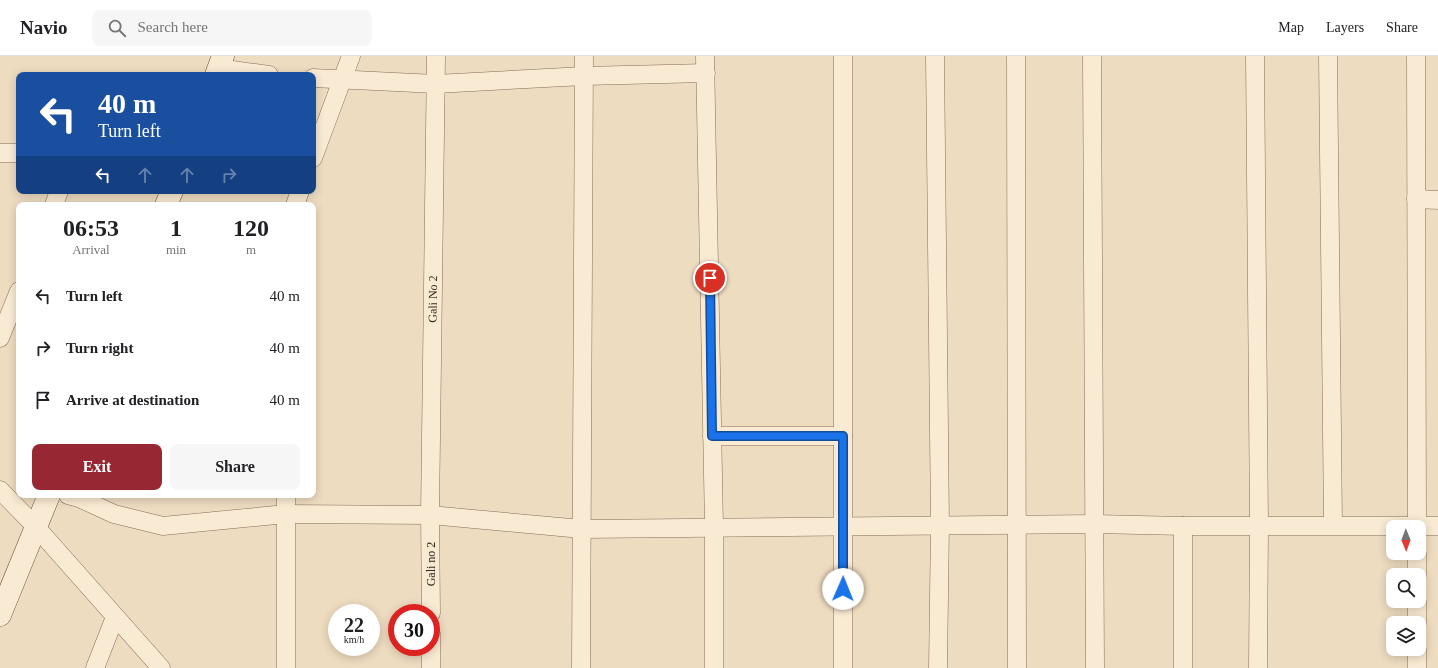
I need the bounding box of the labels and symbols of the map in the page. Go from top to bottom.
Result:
pin [693,261,727,295]
street label: Gali No 2 [426,275,440,323]
north arrow [1386,520,1426,560]
street label: Gali no 2 [424,542,438,586]
position arrow [822,568,864,610]
speed limit sign: 30 [388,604,440,656]

